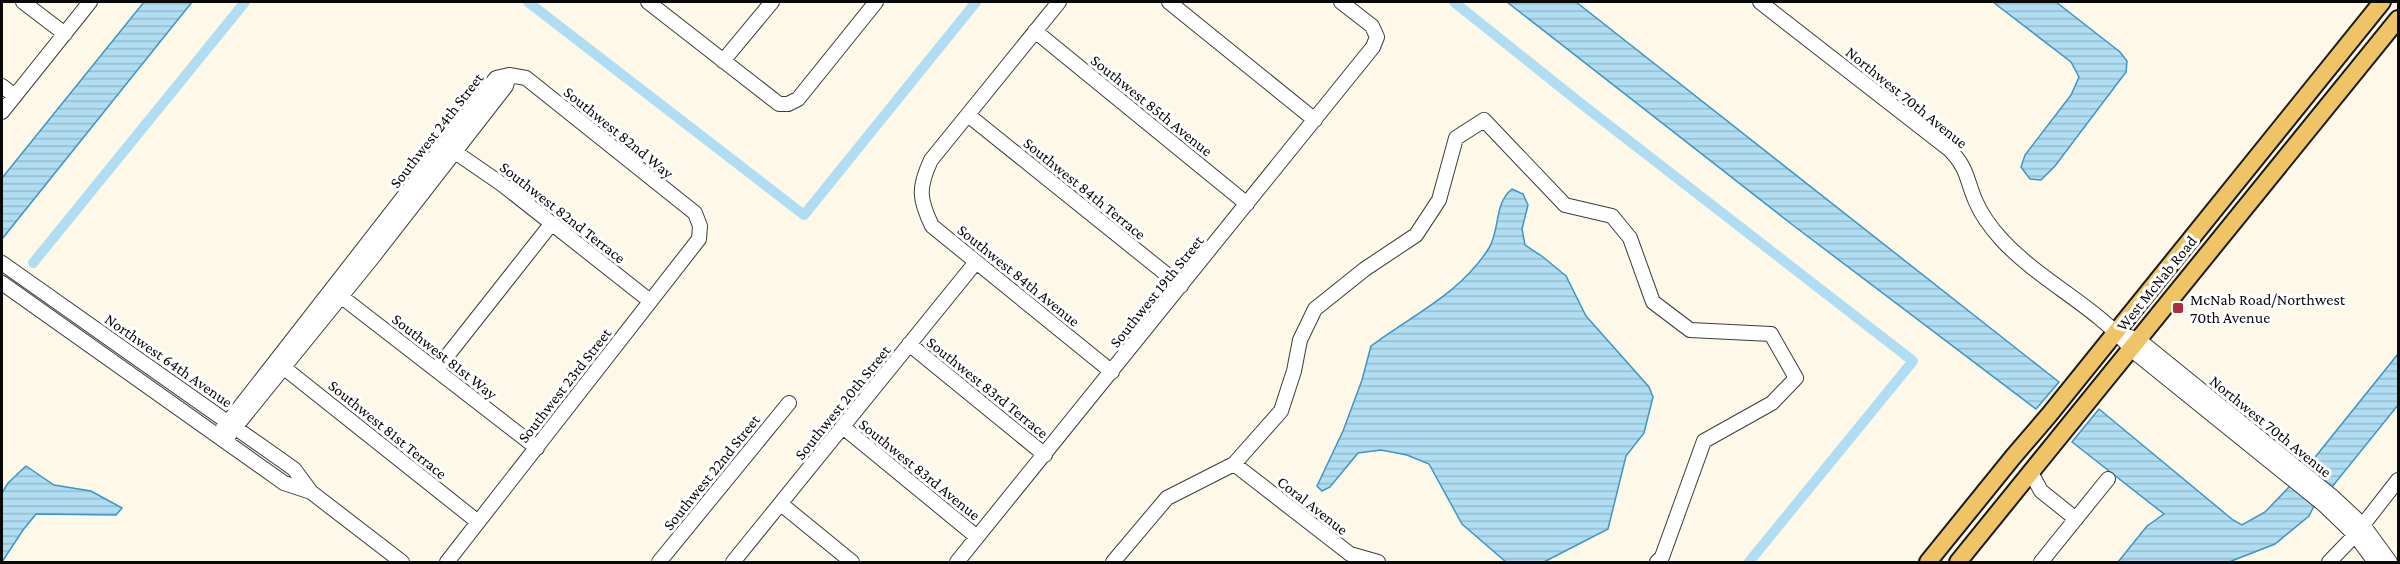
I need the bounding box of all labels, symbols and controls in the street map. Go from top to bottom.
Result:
street label: Northwest 70th Avenue [1843,43,1971,152]
street label: Southwest 85th Avenue [1088,51,1216,159]
street label: Southwest 24th Street [386,69,487,191]
street label: Southwest 82nd Way [560,83,677,183]
street label: Southwest 84th Terrace [1020,134,1149,243]
street label: Southwest 82nd Terrace [497,158,629,267]
street label: Southwest 84th Avenue [954,221,1083,330]
street label: Southwest 19th Street [1106,231,1207,351]
street label: West McNab Road [2113,232,2200,334]
place label: McNab Road/Northwest 70th Avenue [2190,291,2346,326]
marker: McNab Road/Northwest 70th Avenue [2171,301,2185,315]
street label: Northwest 64th Avenue [102,310,236,411]
street label: Southwest 81st Way [388,310,501,404]
street label: Southwest 23rd Street [514,324,615,446]
street label: Southwest 83rd Terrace [924,333,1052,441]
street label: Southwest 20th Street [791,341,894,463]
street label: Northwest 70th Avenue [2207,372,2335,481]
street label: Southwest 81st Terrace [325,377,450,482]
street label: Southwest 22nd Street [660,411,764,533]
street label: Southwest 83rd Avenue [856,415,984,523]
street label: Coral Avenue [1274,473,1351,538]

